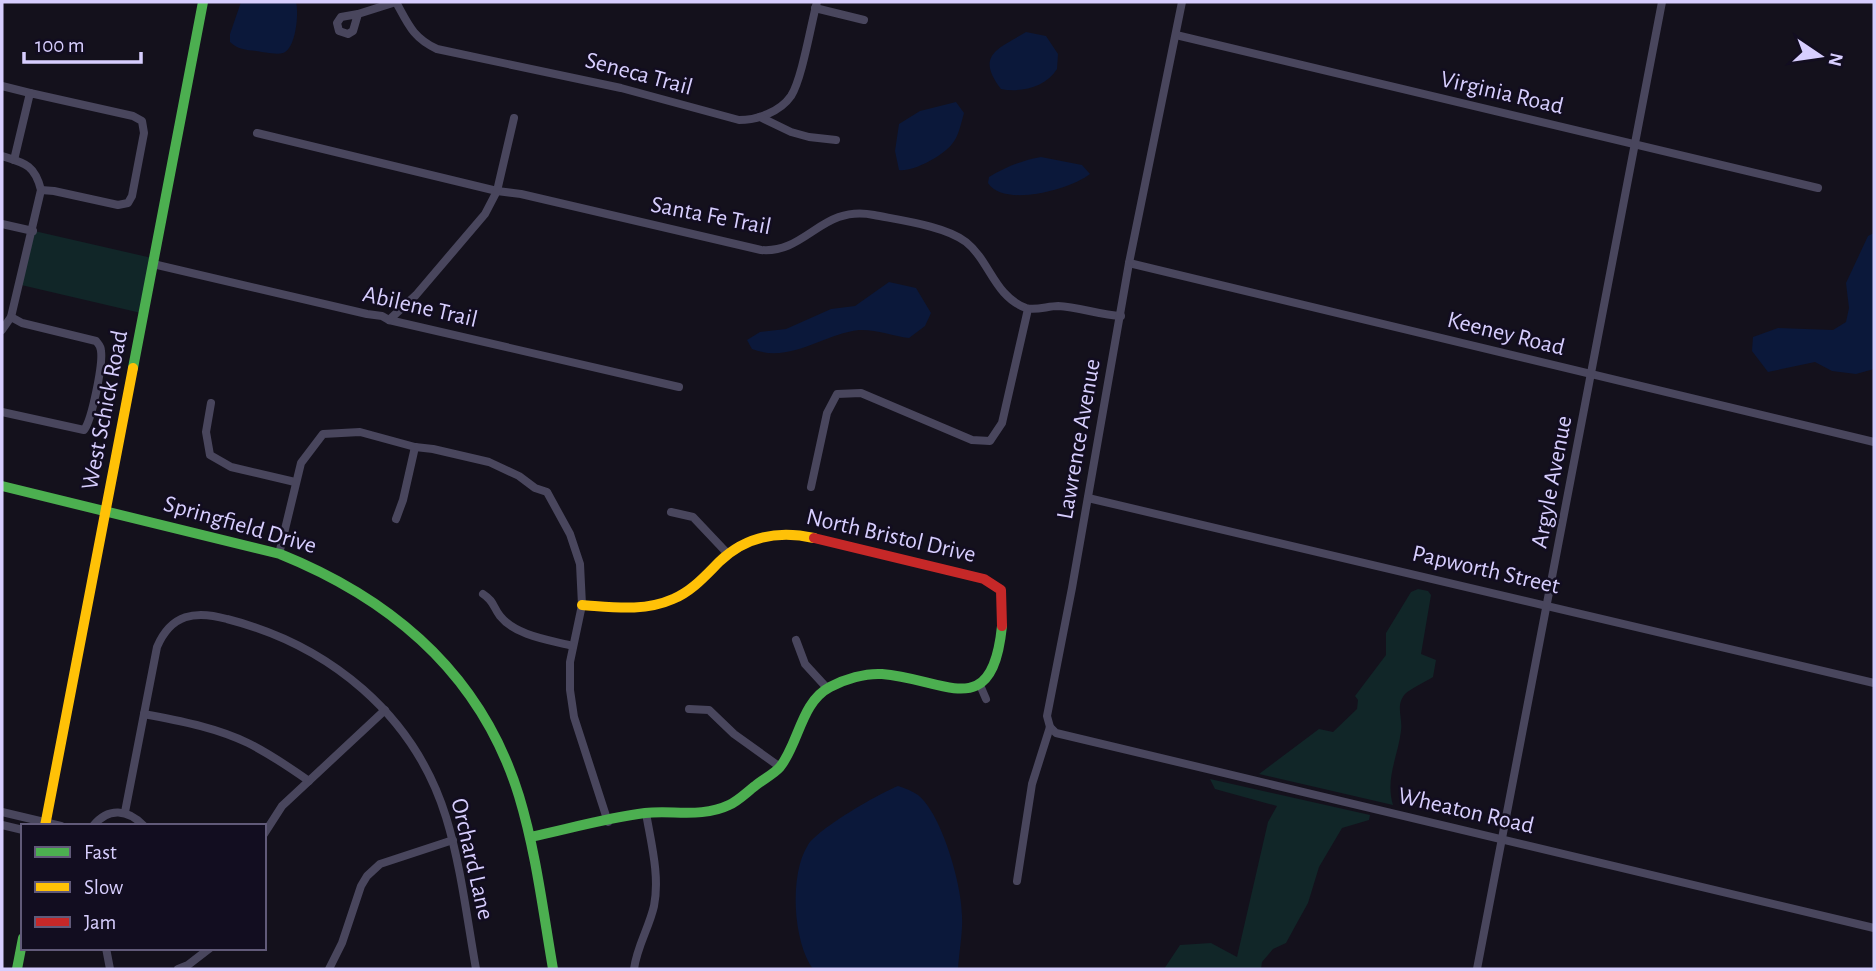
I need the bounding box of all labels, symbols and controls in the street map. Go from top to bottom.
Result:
scale bar [24,21,142,65]
north arrow [1785,21,1855,91]
text: 100 m [35,35,85,56]
street label: Seneca Trail [583,48,695,100]
text: N [1824,51,1846,68]
street label: Virginia Road [1438,67,1566,119]
street label: Santa Fe Trail [649,193,773,239]
street label: Abilene Trail [360,282,480,332]
street label: Keeney Road [1445,308,1567,360]
street label: West Schick Road [78,328,132,492]
street label: Lawrence Avenue [1053,357,1105,521]
street label: Argyle Avenue [1527,414,1577,550]
street label: Springfield Drive [161,492,319,558]
street label: North Bristol Drive [804,505,978,567]
street label: Papworth Street [1410,541,1562,599]
street label: Wheaton Road [1396,784,1536,838]
street label: Orchard Lane [446,796,498,922]
legend [21,824,266,950]
text: Fast [84,842,117,863]
text: Slow [84,877,123,898]
text: Jam [84,912,116,933]

